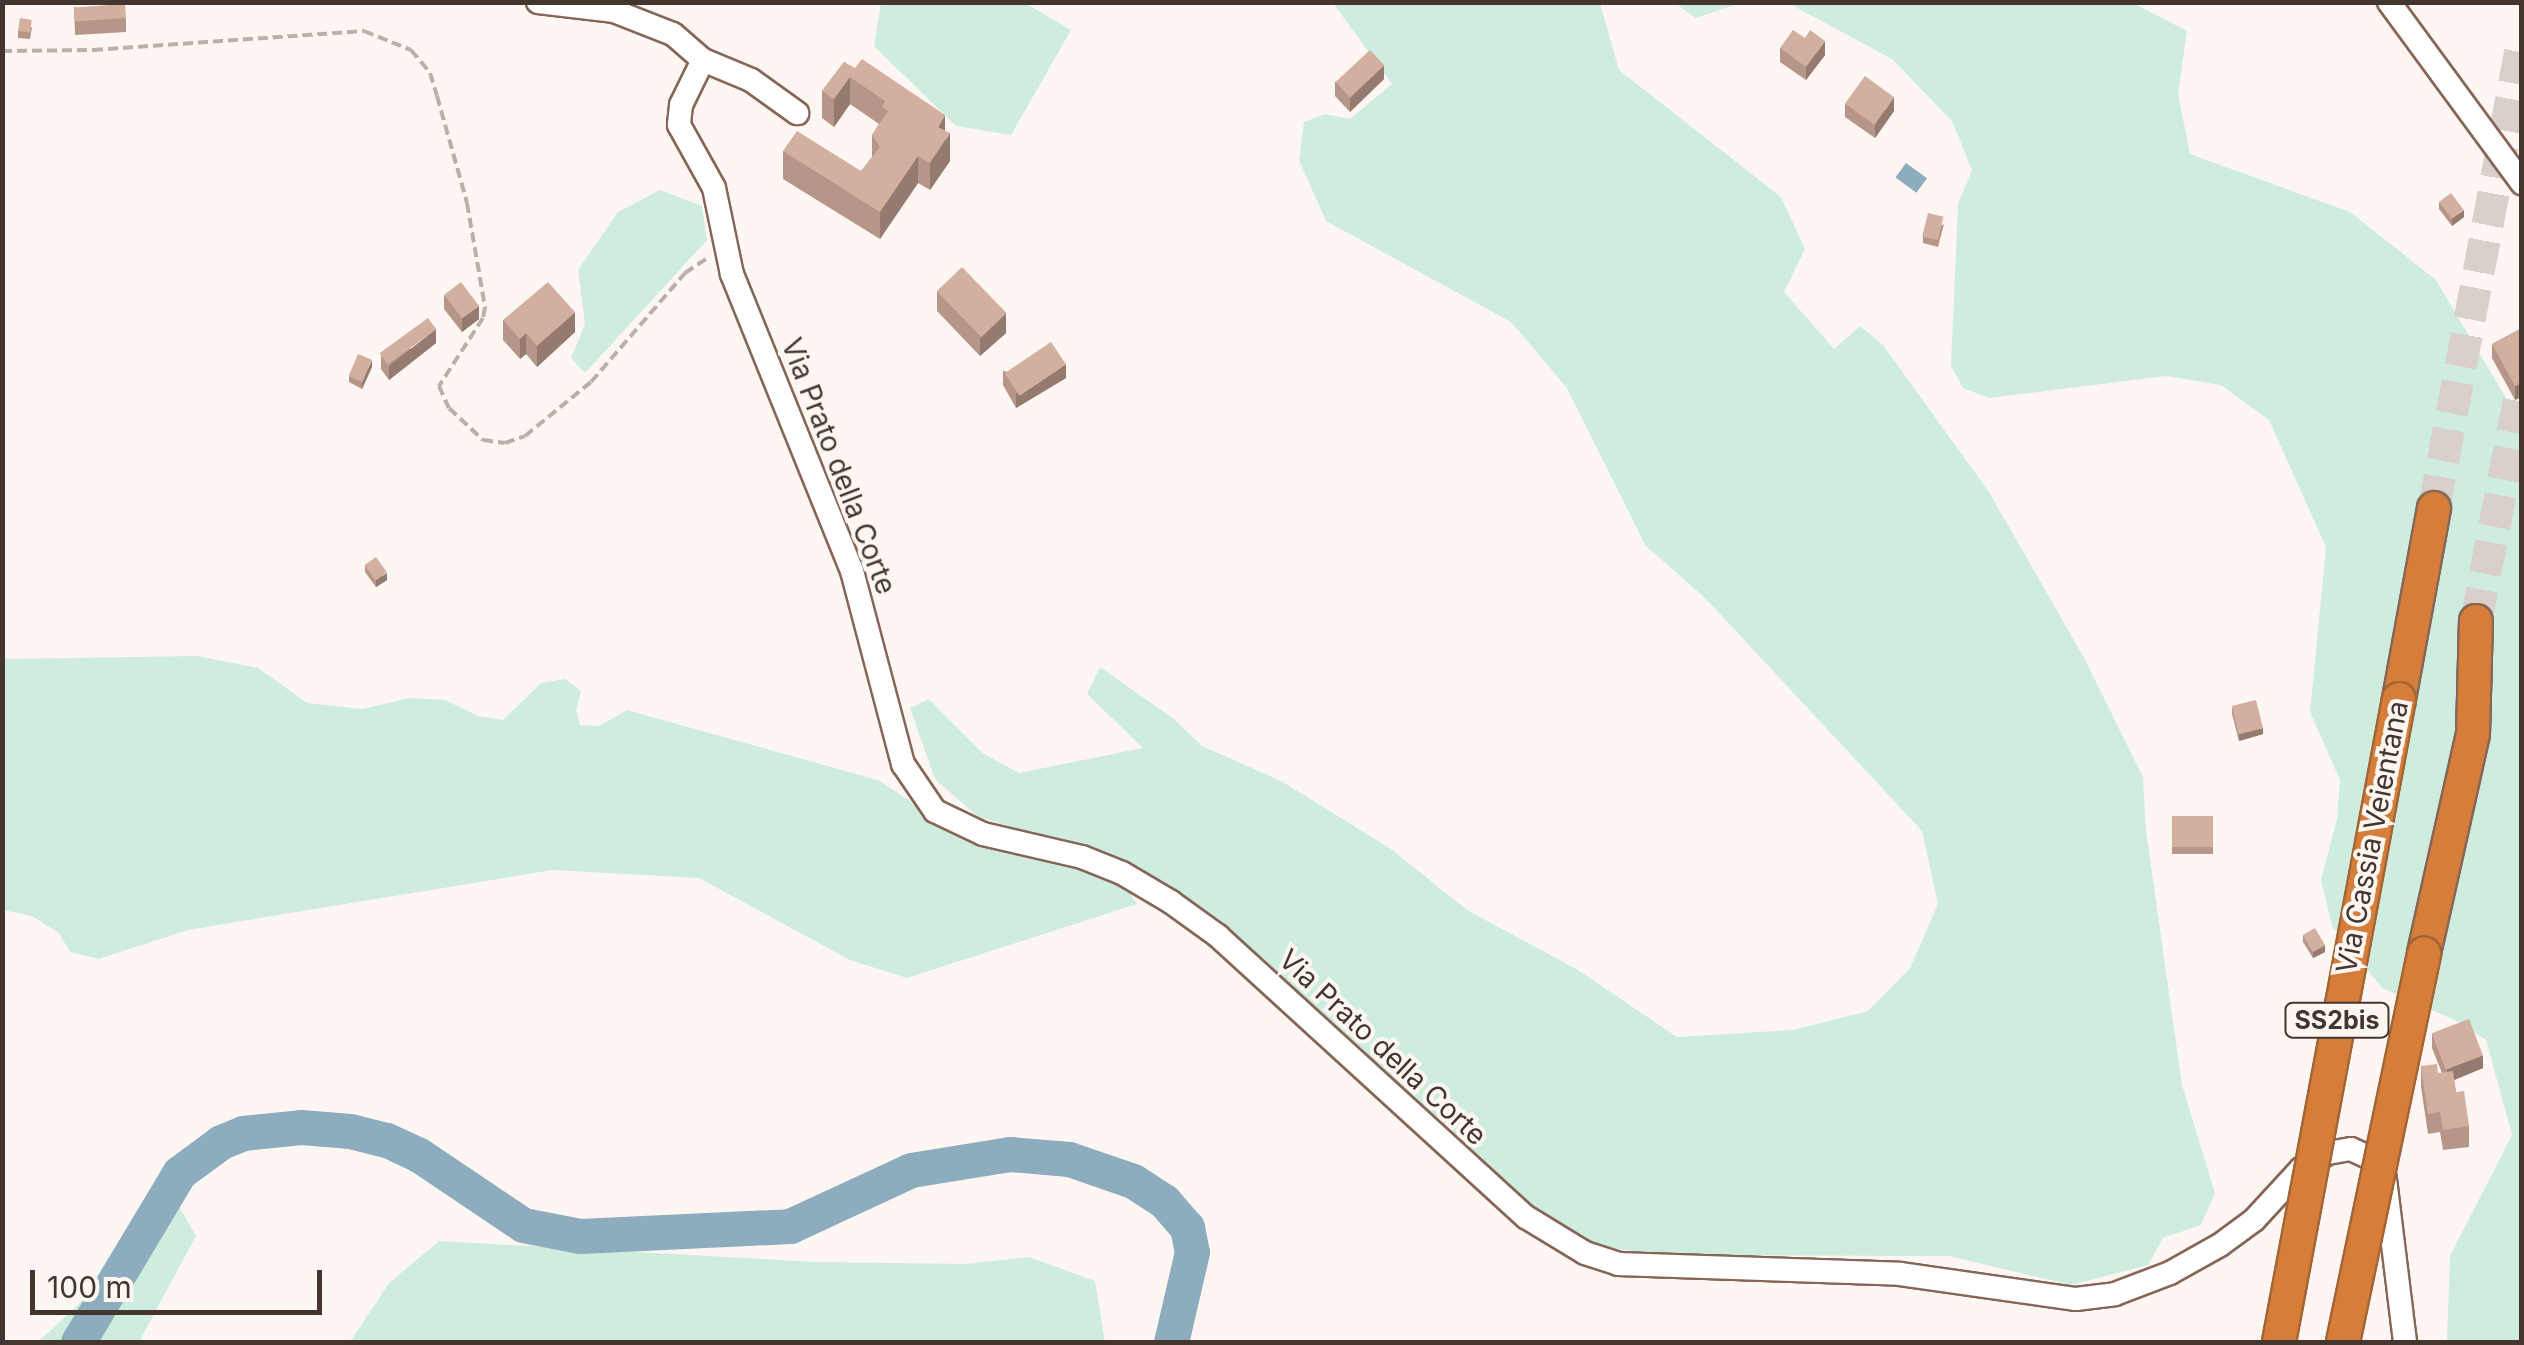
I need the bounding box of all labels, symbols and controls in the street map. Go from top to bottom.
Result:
street label: Via Prato della Corte [775,333,903,599]
street label: Via Cassia Veientana [2329,698,2415,976]
street label: Via Prato della Corte [1272,942,1494,1152]
road number: SS2bis [2282,1000,2392,1040]
scale bar [35,1250,328,1312]
text: 100 m [47,1269,132,1305]

